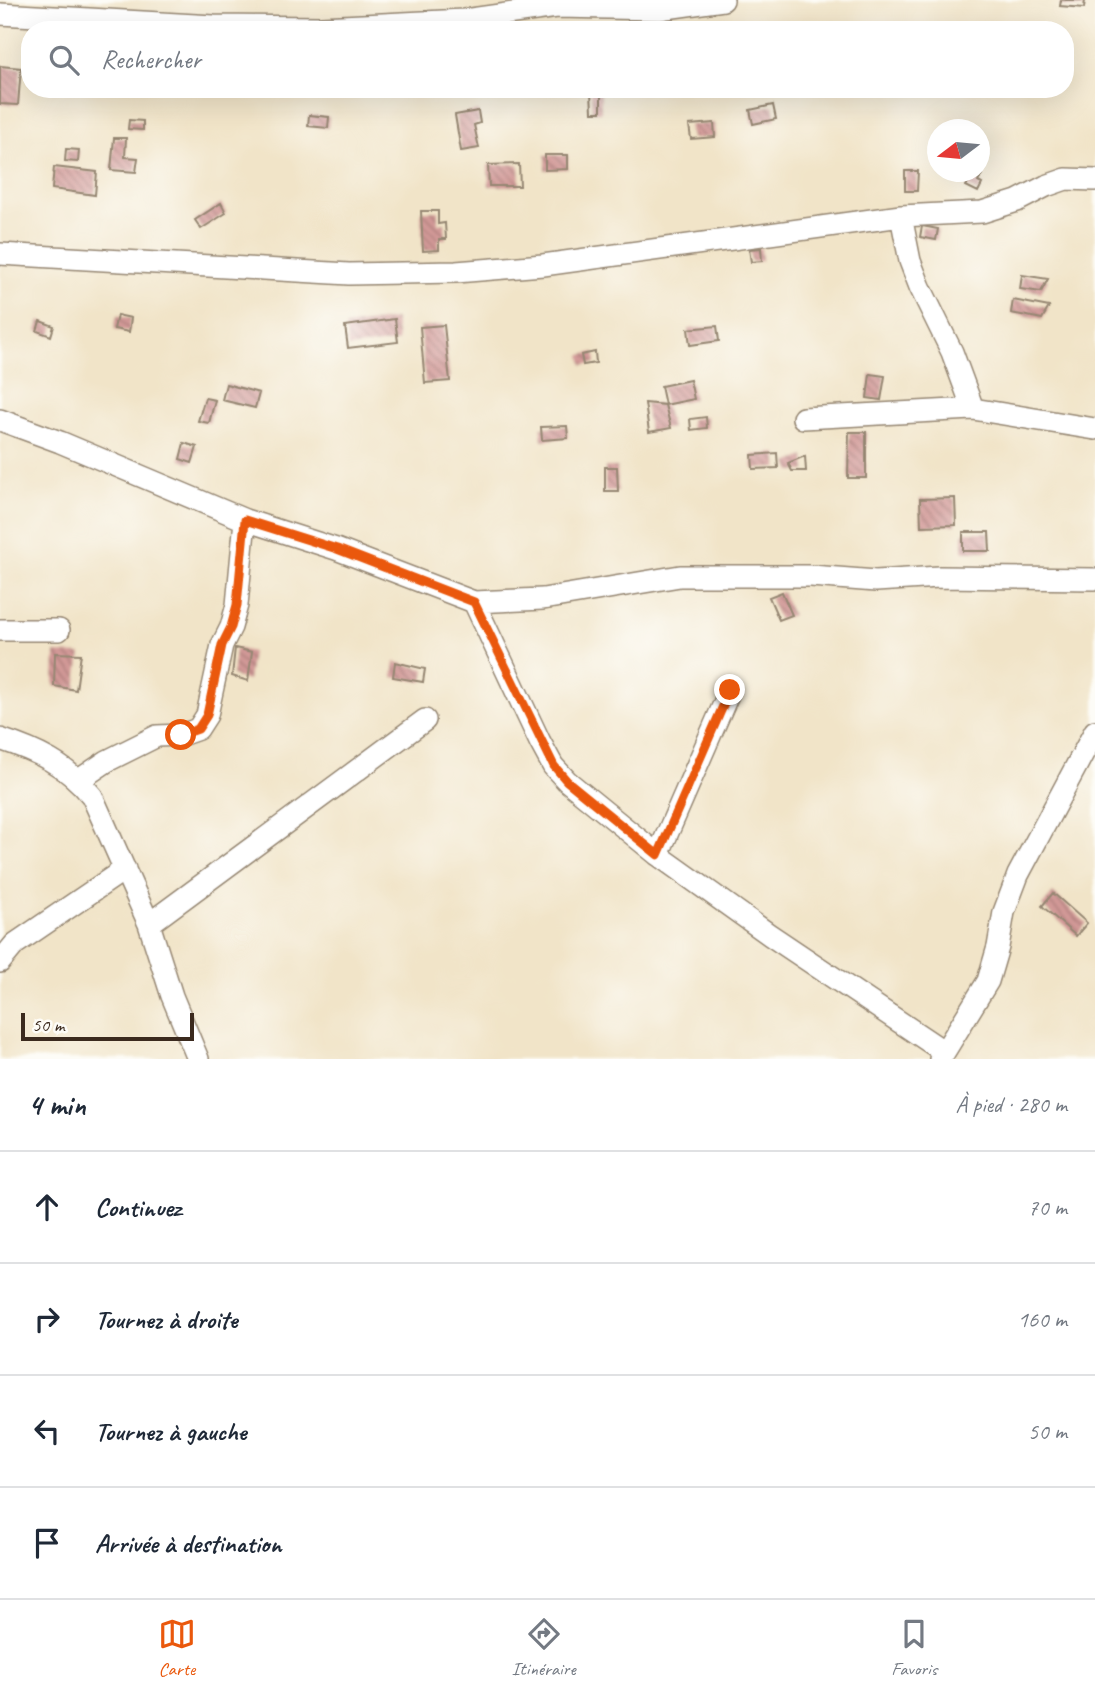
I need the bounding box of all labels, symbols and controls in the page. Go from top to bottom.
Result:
search box [21,21,1074,98]
icon: search [45,41,83,79]
text: Rechercher [101,43,201,76]
north arrow [927,119,990,182]
route end [714,674,745,705]
route start [165,719,196,750]
scale bar [21,1010,194,1042]
text: 50 m [32,1013,64,1037]
text: 4 min [28,1086,85,1124]
text: À pied · 280 m [955,1090,1067,1119]
icon: ahead [28,1188,66,1226]
text: Continuez [95,1191,181,1224]
text: 70 m [1028,1193,1067,1222]
icon: right [28,1300,66,1338]
text: Tournez à droite [95,1303,237,1336]
text: 160 m [1018,1305,1067,1334]
icon: left [28,1412,66,1450]
text: Tournez à gauche [95,1415,246,1448]
text: 50 m [1028,1417,1067,1446]
icon: arrive [28,1524,66,1562]
text: Arrivée à destination [95,1527,281,1560]
tab: Carte [158,1615,196,1681]
tab: Itinéraire [512,1615,576,1681]
tab: Favoris [891,1615,937,1681]

